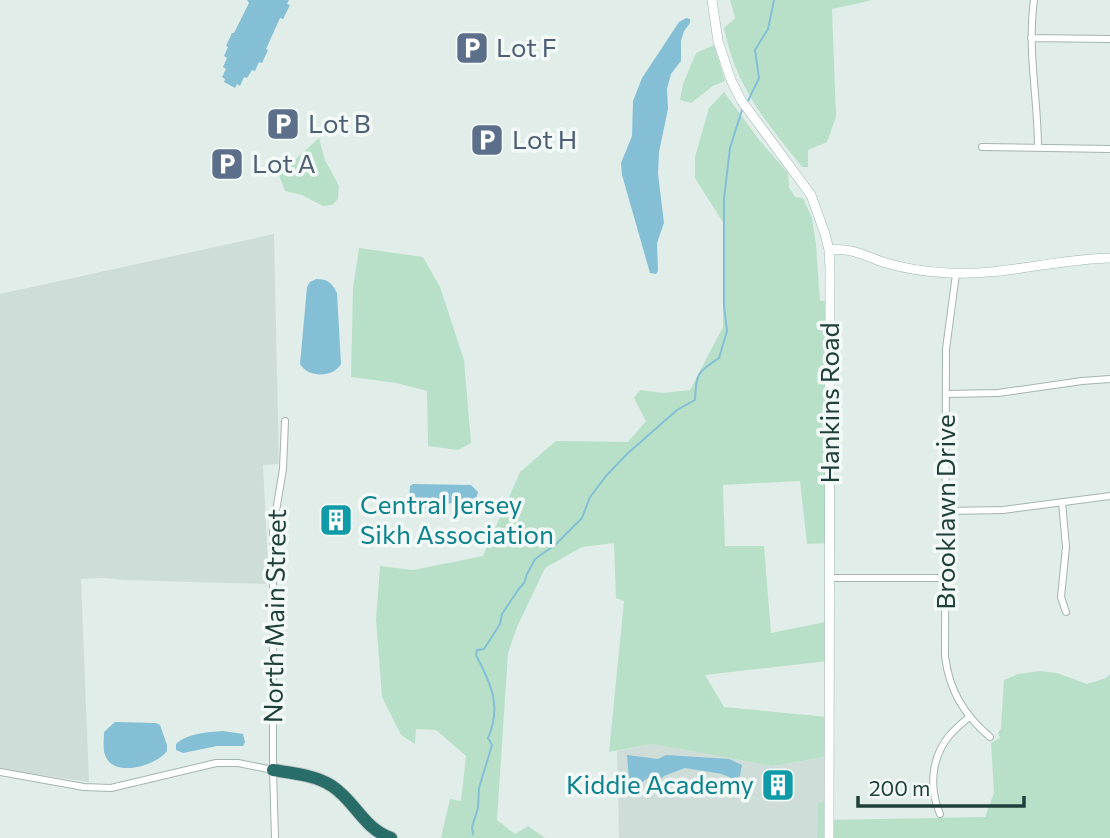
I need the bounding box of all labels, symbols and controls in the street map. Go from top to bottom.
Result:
parking icon: Lot F [453,29,491,67]
place label: Lot F [496,31,557,62]
parking icon: Lot B [264,105,302,143]
place label: Lot B [308,107,371,138]
parking icon: Lot H [468,121,506,159]
place label: Lot H [512,123,577,154]
parking icon: Lot A [208,145,246,183]
place label: Lot A [252,147,316,178]
street label: Hankins Road [813,322,844,484]
street label: Brooklawn Drive [929,414,960,610]
place label: Central Jersey Sikh Association [360,488,554,549]
building icon: Central Jersey Sikh Association [317,501,355,539]
street label: North Main Street [256,509,291,723]
scale bar [858,764,1024,808]
building icon: Kiddie Academy [759,766,797,804]
place label: Kiddie Academy [566,768,754,799]
text: 200 m [869,775,930,800]

